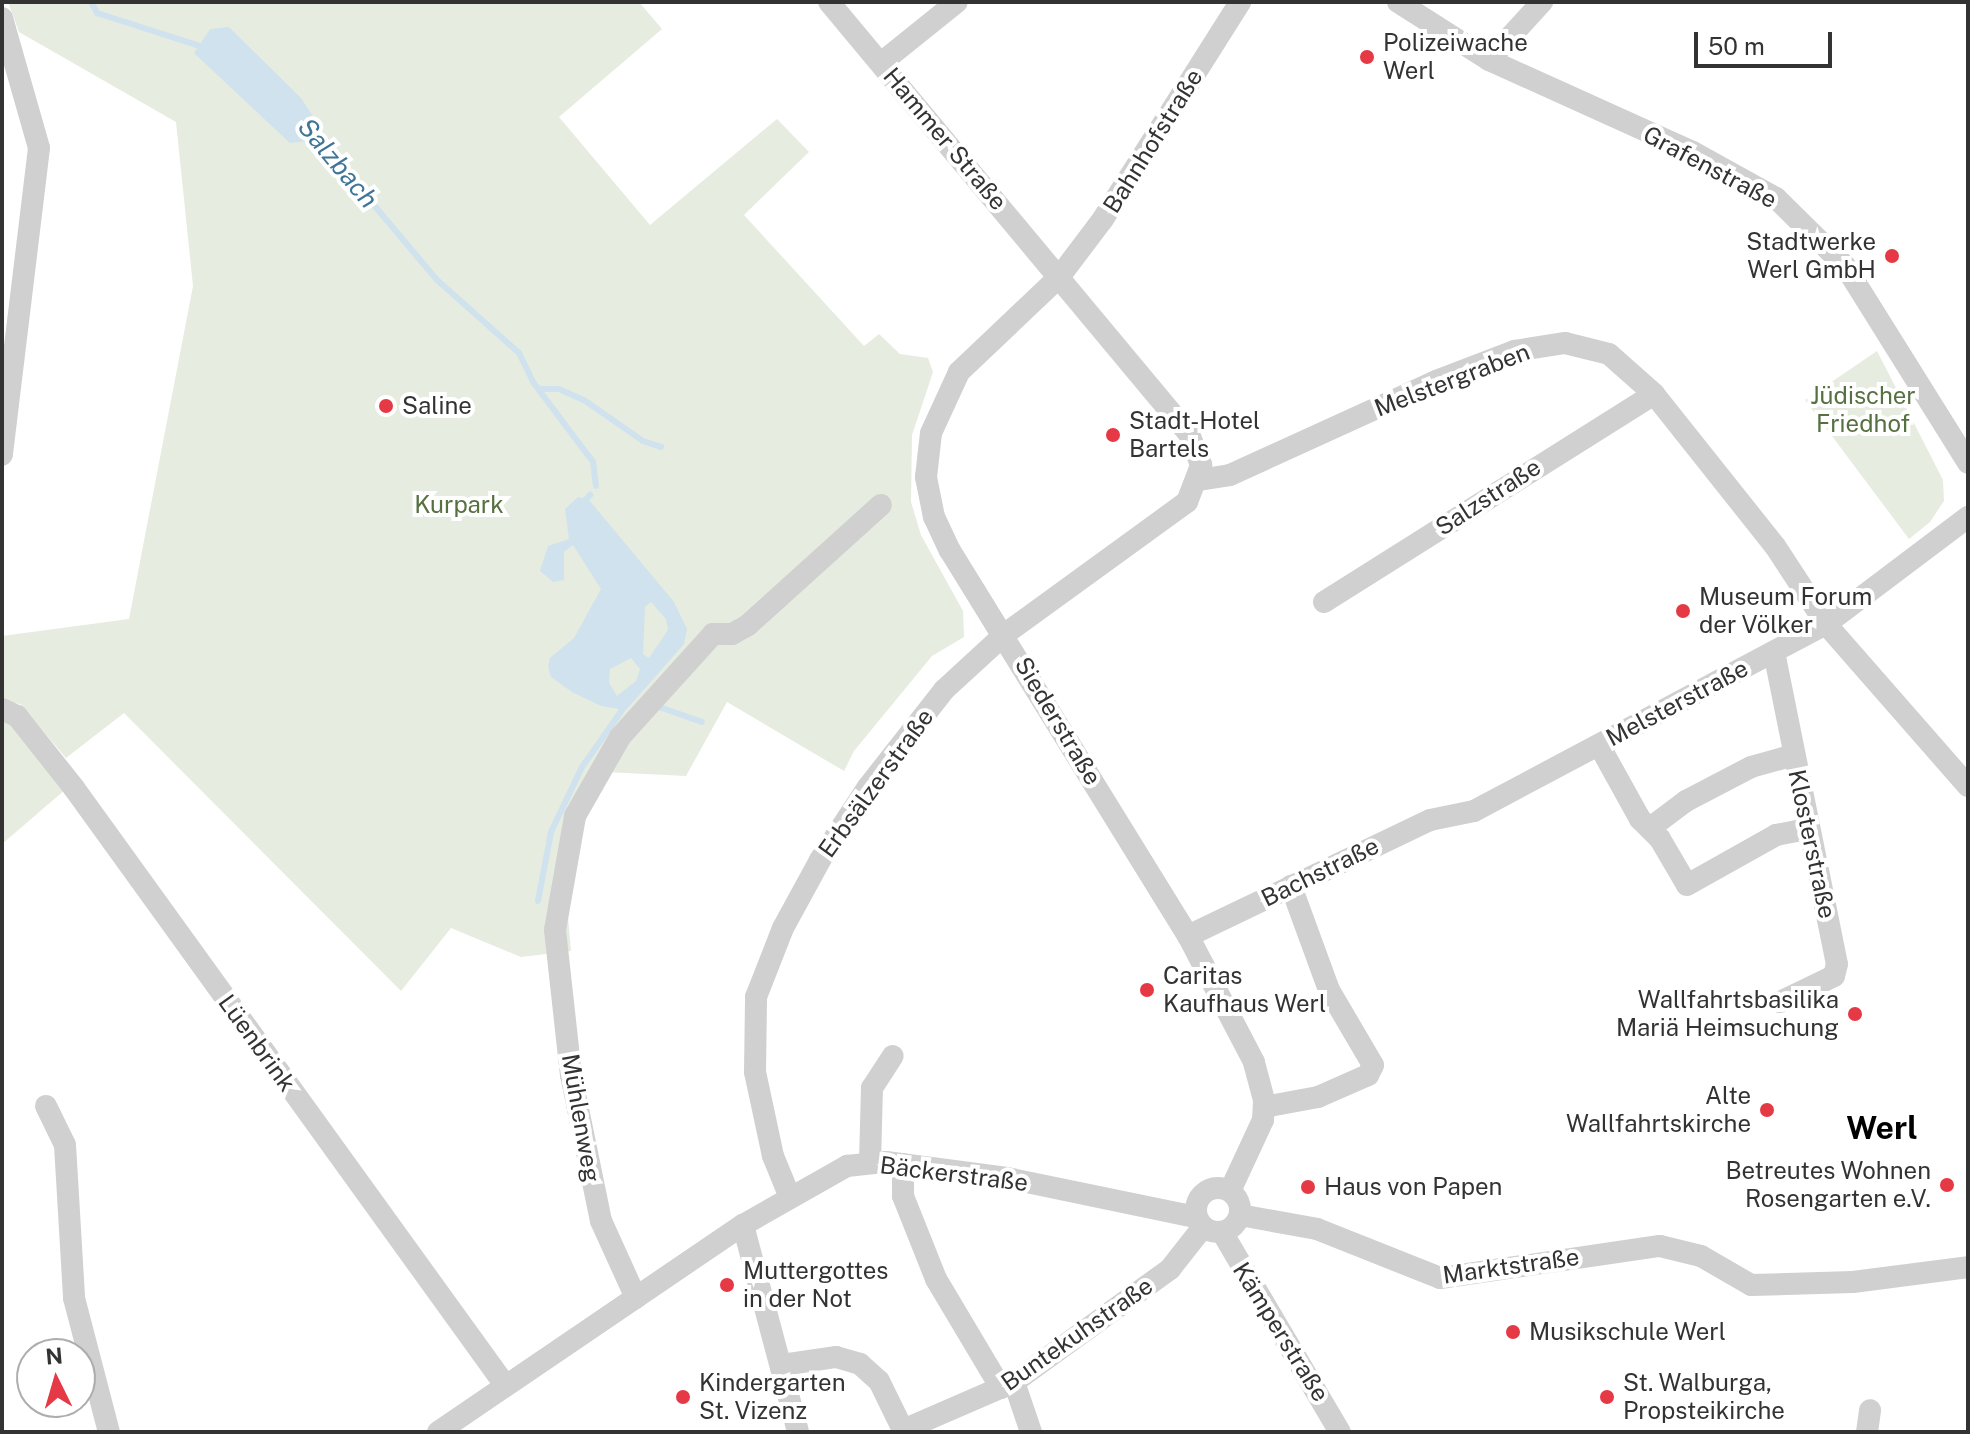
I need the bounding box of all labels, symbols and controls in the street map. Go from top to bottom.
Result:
scale bar [1698,16,1836,66]
place label: Polizeiwache Werl [1383,29,1528,85]
text: 50 m [1708,32,1765,60]
marker: Polizeiwache Werl [1358,48,1376,66]
street label: Hammer Straße [877,62,1013,216]
street label: Bahnhofstraße [1097,64,1209,218]
water label: Salzbach [291,112,385,214]
street label: Grafenstraße [1638,120,1782,214]
place label: Stadtwerke Werl GmbH [1746,228,1876,284]
marker: Stadtwerke Werl GmbH [1883,247,1901,265]
street label: Melstergraben [1370,337,1534,423]
park label: Jüdischer Friedhof [1810,382,1916,438]
place label: Saline [402,392,472,420]
marker: Saline [377,397,395,415]
place label: Stadt-Hotel Bartels [1129,407,1260,463]
marker: Stadt-Hotel Bartels [1104,426,1122,444]
street label: Salzstraße [1430,452,1546,542]
park label: Kurpark [414,491,504,519]
place label: Museum Forum der Völker [1699,583,1872,639]
marker: Museum Forum der Völker [1674,602,1692,620]
street label: Siederstraße [1009,652,1107,790]
street label: Melsterstraße [1601,654,1753,752]
street label: Erbsälzerstraße [812,703,940,863]
street label: Klosterstraße [1782,767,1842,921]
street label: Bachstraße [1257,831,1383,913]
place label: Caritas Kaufhaus Werl [1163,962,1327,1018]
marker: Caritas Kaufhaus Werl [1138,981,1156,999]
place label: Wallfahrtsbasilika Mariä Heimsuchung [1616,986,1839,1042]
street label: Lüenbrink [212,989,302,1097]
marker: Wallfahrtsbasilika Mariä Heimsuchung [1846,1005,1864,1023]
street label: Mühlenweg [556,1052,606,1184]
place label: Alte Wallfahrtskirche [1566,1082,1751,1138]
marker: Alte Wallfahrtskirche [1758,1101,1776,1119]
district label: Werl [1846,1109,1918,1147]
street label: Bäckerstraße [878,1151,1030,1197]
place label: Betreutes Wohnen Rosengarten e.V. [1725,1157,1931,1213]
place label: Haus von Papen [1324,1173,1503,1201]
marker: Betreutes Wohnen Rosengarten e.V. [1938,1176,1956,1194]
marker: Haus von Papen [1299,1178,1317,1196]
street label: Marktstraße [1441,1242,1581,1290]
place label: Muttergottes in der Not [743,1257,888,1313]
street label: Kämperstraße [1227,1257,1335,1407]
street label: Buntekuhstraße [996,1271,1158,1397]
marker: Muttergottes in der Not [718,1276,736,1294]
place label: Musikschule Werl [1529,1318,1727,1346]
marker: Musikschule Werl [1504,1323,1522,1341]
north arrow [16,1338,96,1418]
text: N [44,1342,64,1370]
place label: Kindergarten St. Vizenz [699,1369,846,1425]
place label: St. Walburga, Propsteikirche [1623,1369,1785,1425]
marker: Kindergarten St. Vizenz [674,1388,692,1406]
marker: St. Walburga, Propsteikirche [1598,1388,1616,1406]

